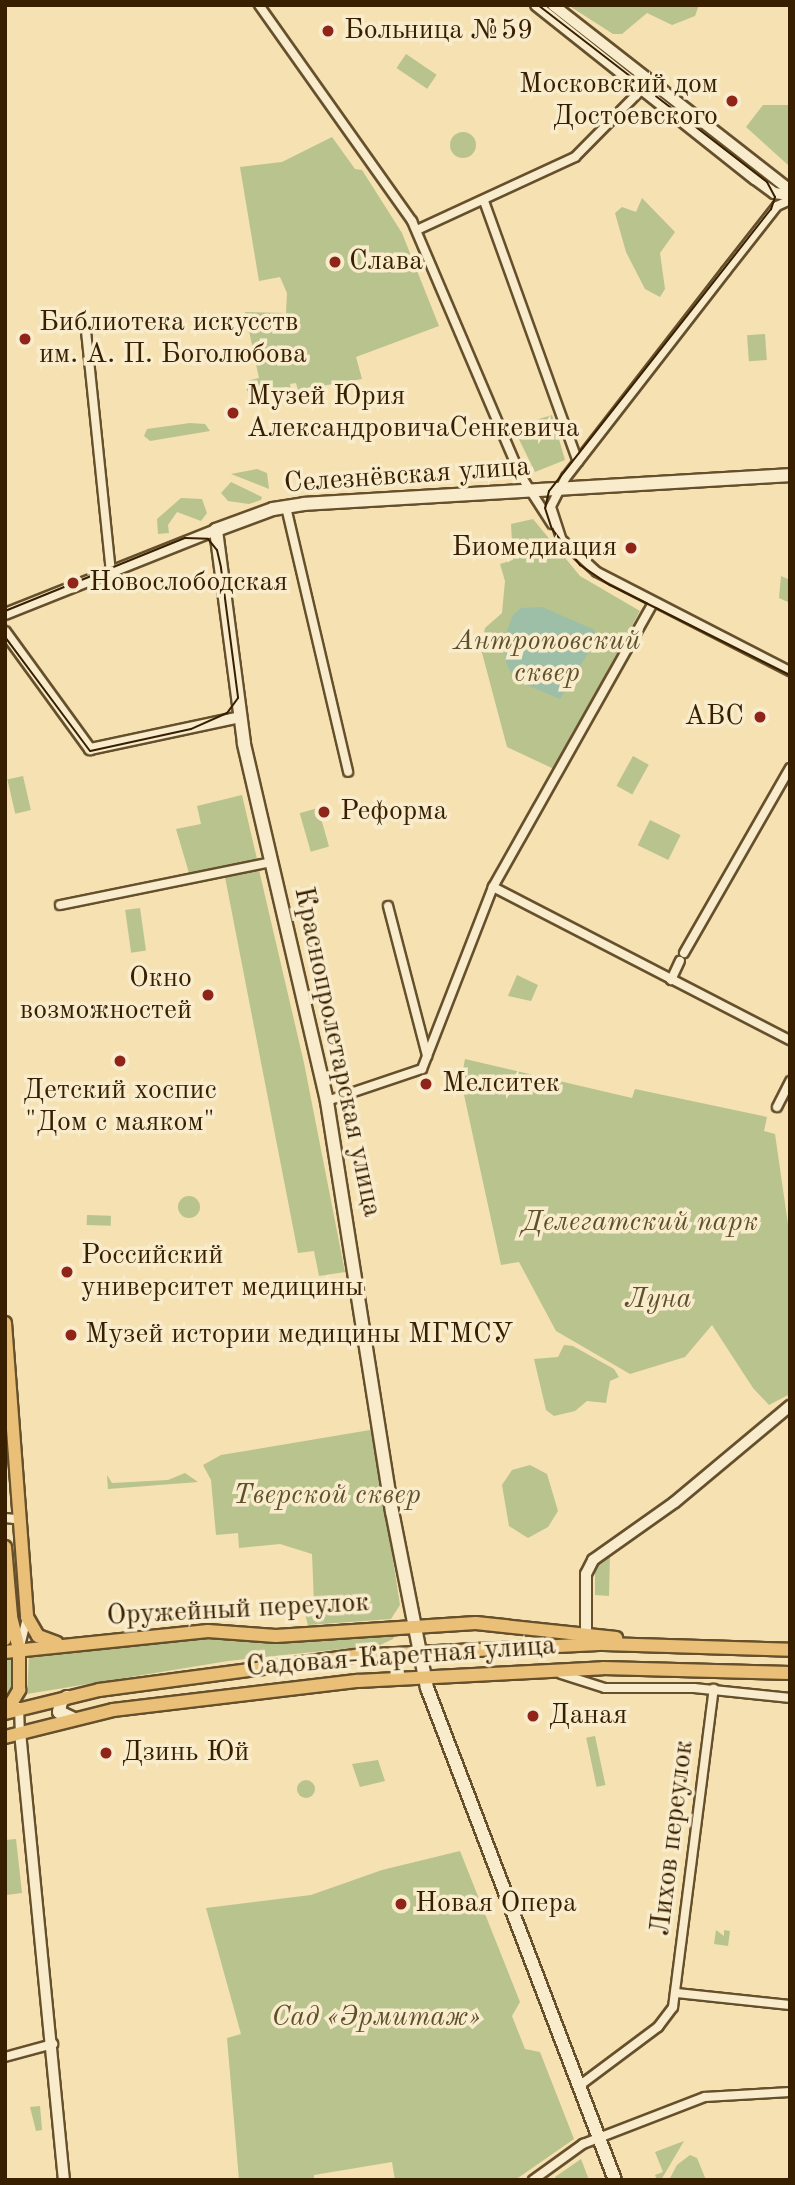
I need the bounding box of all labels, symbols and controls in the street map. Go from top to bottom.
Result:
place label: Больница №59 [344,14,533,48]
marker: Больница №59 [318,21,338,41]
place label: Московский дом Достоевского [519,68,718,134]
marker: Московский дом Достоевского [724,93,740,109]
place label: Слава [349,245,423,279]
marker: Слава [327,254,343,270]
place label: Библиотека искусств им. А. П. Боголюбова [39,306,307,372]
marker: Библиотека искусств им. А. П. Боголюбова [17,331,33,347]
place label: Музей Юрия АлександровичаСенкевича [247,380,580,446]
marker: Музей Юрия АлександровичаСенкевича [225,405,241,421]
street label: Селезнёвская улица [283,451,531,501]
place label: Биомедиация [452,531,617,565]
marker: Биомедиация [623,540,639,556]
place label: Новослободская [89,566,288,600]
marker: Новослободская [63,573,83,593]
park label: Антроповский сквер [453,625,641,691]
place label: ABC [685,700,744,734]
marker: ABC [750,707,770,727]
place label: Реформа [340,795,447,829]
marker: Реформа [314,802,334,822]
street label: Краснопролетарская улица [286,884,388,1220]
place label: Окно возможностей [20,962,192,1028]
marker: Окно возможностей [198,985,218,1005]
marker: Детский хоспис "Дом с маяком" [110,1051,130,1071]
place label: Мелситек [442,1067,560,1101]
place label: Детский хоспис "Дом с маяком" [23,1074,217,1140]
marker: Мелситек [416,1074,436,1094]
park label: Делегатский парк [522,1206,758,1240]
place label: Российский университет медицины [81,1239,364,1305]
marker: Российский университет медицины [59,1264,75,1280]
park label: Луна [625,1283,691,1317]
place label: Музей истории медицины МГМСУ [85,1318,513,1352]
marker: Музей истории медицины МГМСУ [63,1327,79,1343]
park label: Тверской сквер [233,1479,421,1513]
street label: Оружейный переулок [106,1586,370,1634]
street label: Садовая-Каретная улица [245,1629,557,1685]
place label: Даная [549,1699,627,1733]
marker: Даная [523,1706,543,1726]
place label: Дзинь Юй [122,1736,249,1770]
street label: Лихов переулок [644,1738,702,1938]
marker: Дзинь Юй [96,1743,116,1763]
place label: Новая Опера [415,1887,577,1921]
marker: Новая Опера [393,1896,409,1912]
park label: Сад «Эрмитаж» [272,2001,480,2035]

